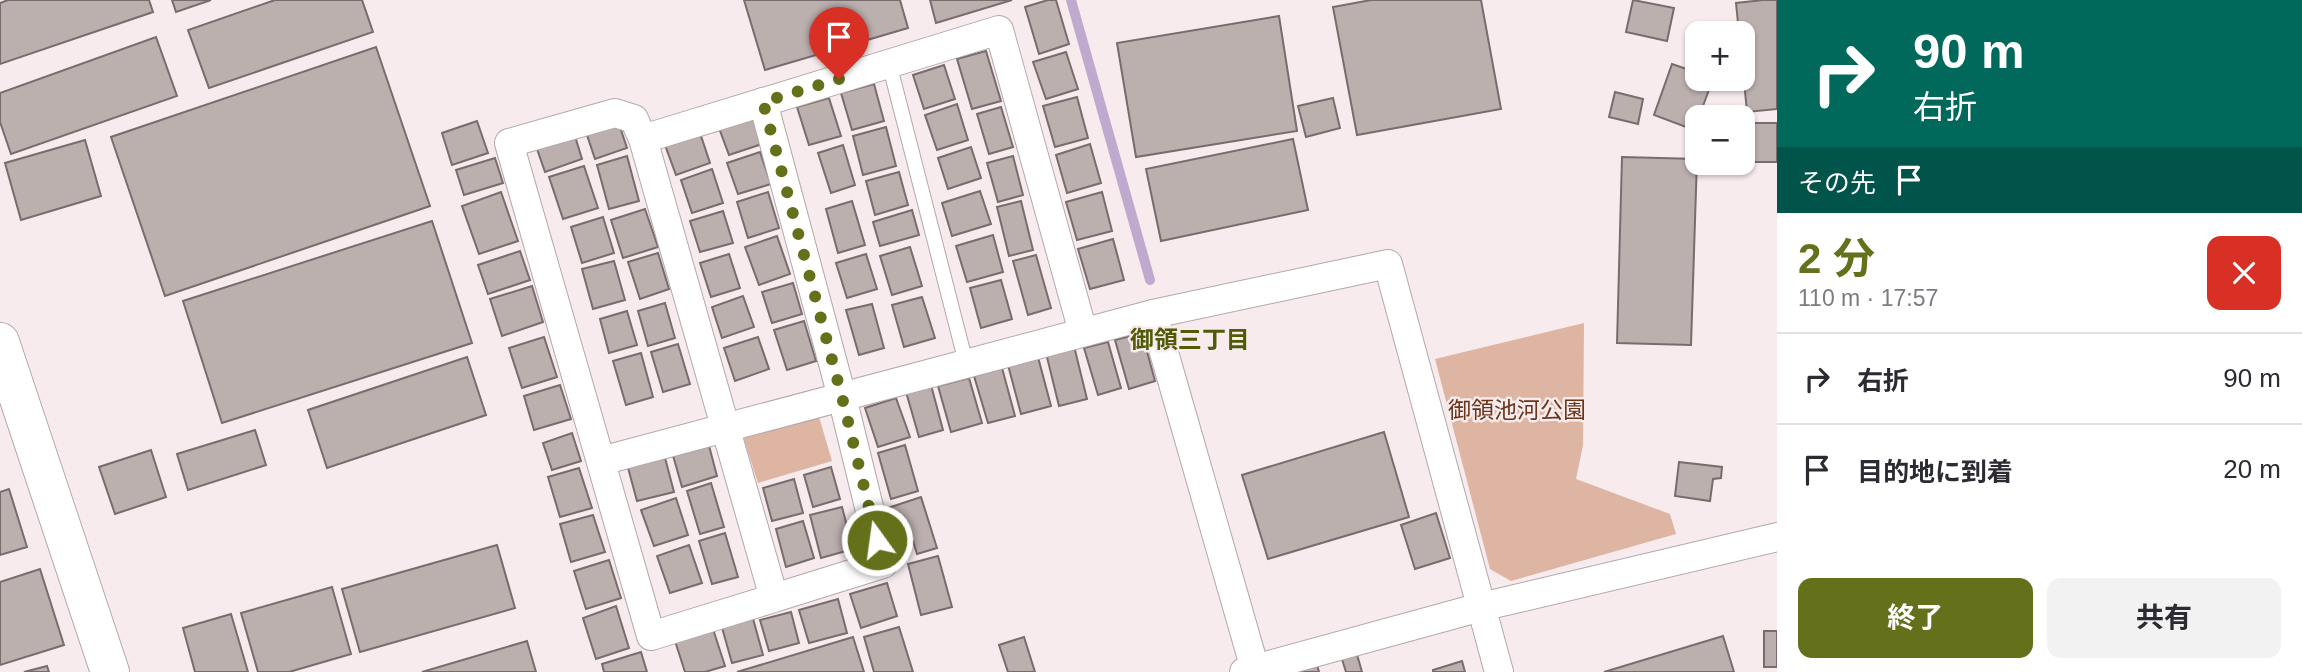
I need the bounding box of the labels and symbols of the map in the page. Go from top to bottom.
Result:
pin [809,7,869,79]
district label: 御領三丁目 [1130,326,1250,353]
park label: 御領池河公園 [1448,397,1586,423]
position arrow [840,503,914,577]

